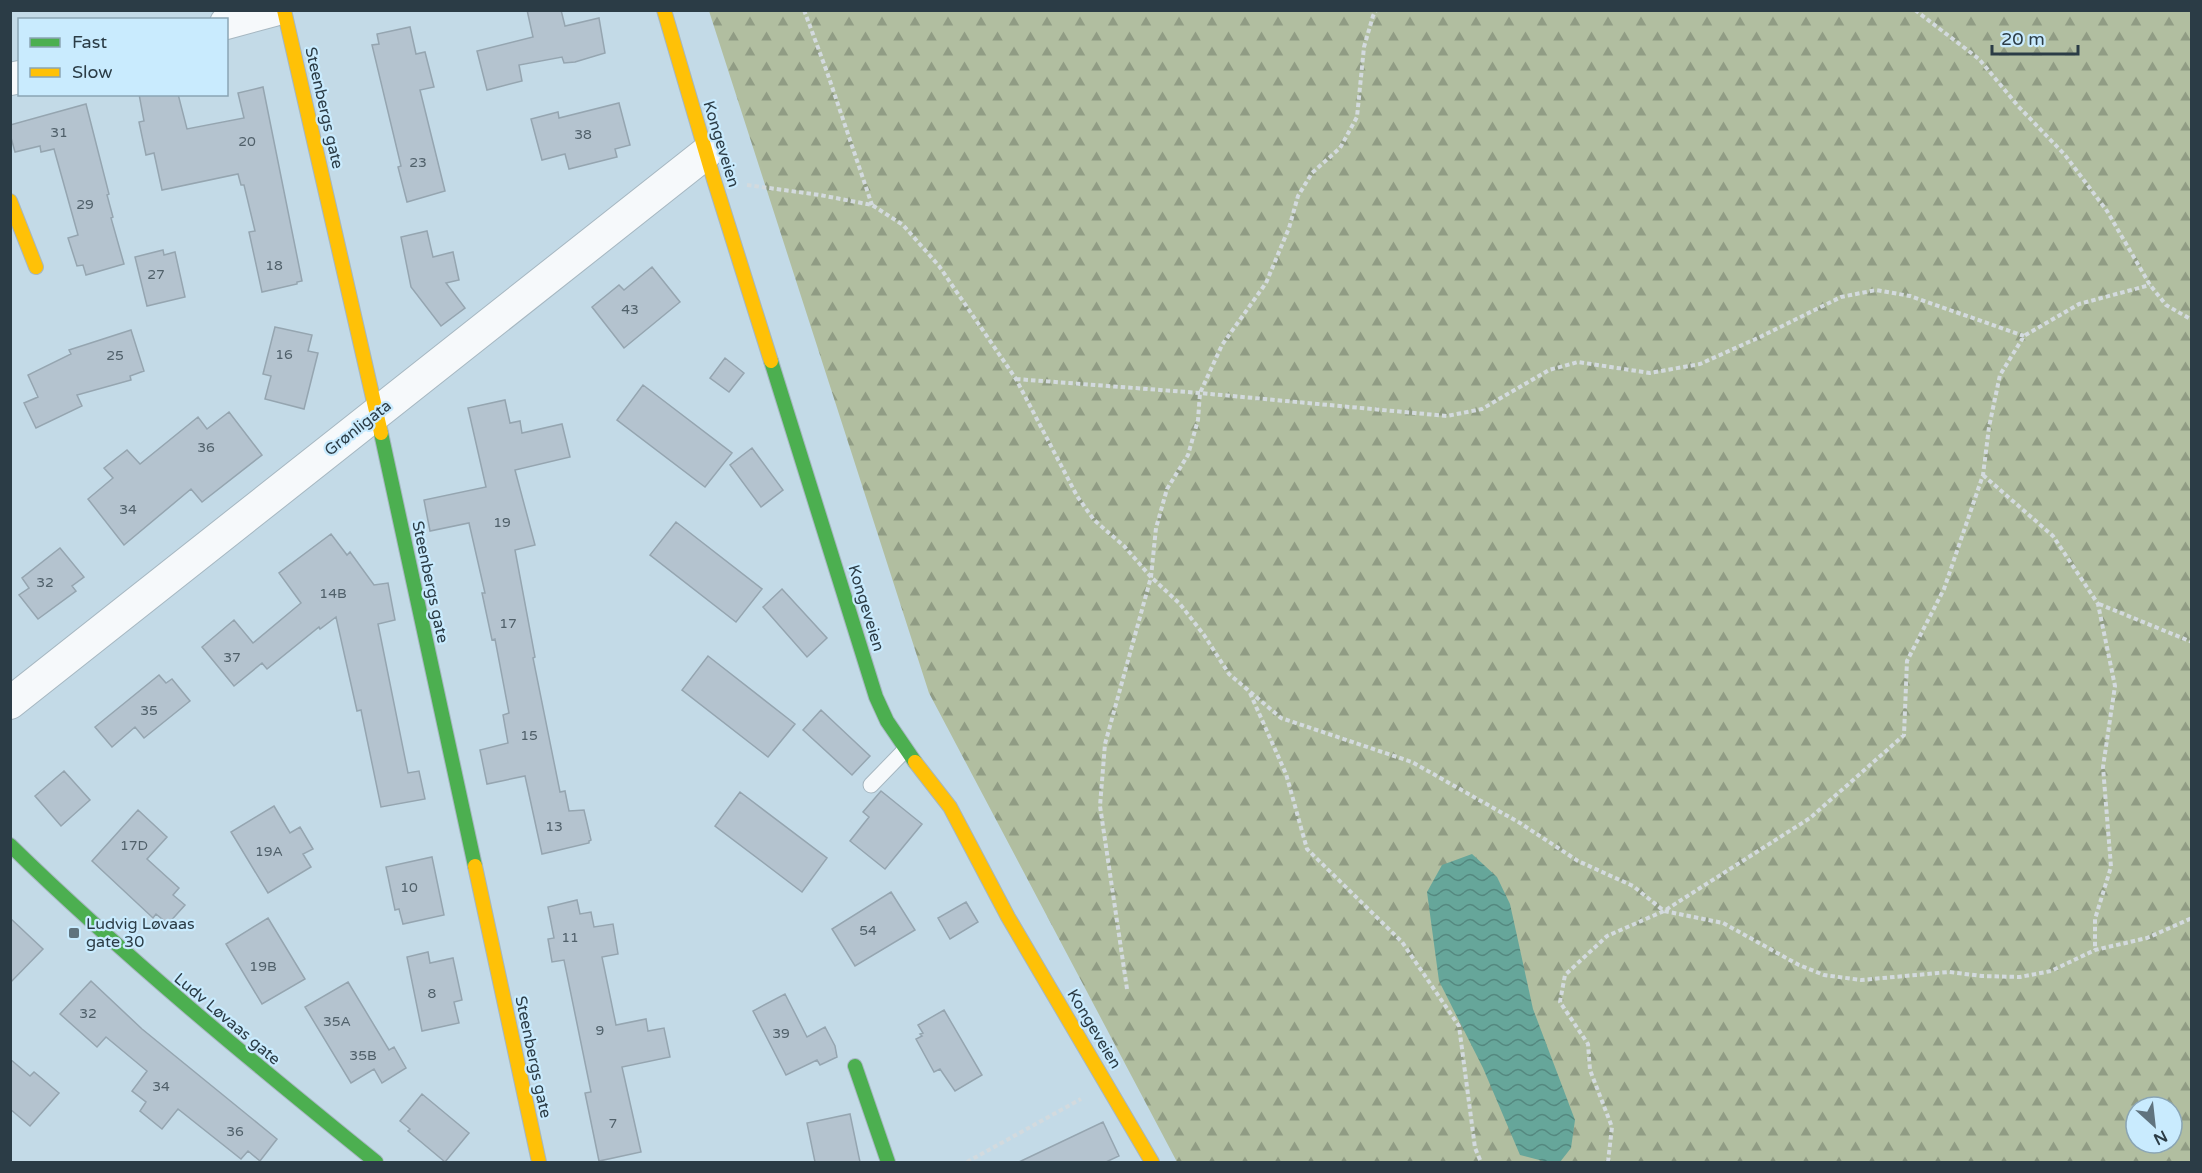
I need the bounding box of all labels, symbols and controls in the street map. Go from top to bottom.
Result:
legend [18,18,228,96]
scale bar [1992,18,2078,56]
text: 20 m [2001,28,2045,50]
text: Fast [72,31,107,53]
street label: Steenbergs gate [300,45,348,171]
text: Slow [72,61,113,83]
street label: Kongeveien [698,98,744,190]
house number: 31 [50,124,68,141]
house number: 38 [574,126,592,143]
house number: 20 [238,133,256,150]
house number: 23 [409,154,427,171]
house number: 29 [76,196,94,213]
house number: 18 [265,257,283,274]
house number: 27 [147,266,165,283]
house number: 43 [621,301,639,318]
house number: 16 [275,346,293,363]
house number: 25 [106,347,124,364]
street label: Grønligata [321,396,395,460]
house number: 36 [197,439,215,456]
house number: 34 [119,501,137,518]
house number: 19 [493,514,511,531]
street label: Steenbergs gate [407,519,453,645]
street label: Kongeveien [843,562,889,654]
house number: 32 [36,574,54,591]
house number: 14B [319,585,347,602]
house number: 17 [499,615,517,632]
house number: 37 [223,649,241,666]
house number: 35 [140,702,158,719]
house number: 15 [520,727,538,744]
house number: 13 [545,818,563,835]
house number: 17D [120,837,148,854]
house number: 19A [255,843,283,860]
house number: 10 [400,879,418,896]
place label: Ludvig Løvaas gate 30 [86,914,195,952]
house number: 54 [859,922,877,939]
marker: Ludvig Løvaas gate 30 [67,926,81,940]
house number: 11 [561,929,579,946]
house number: 19B [249,958,277,975]
street label: Ludv Løvaas gate [170,969,284,1069]
house number: 8 [428,985,437,1002]
street label: Kongeveien [1062,985,1126,1073]
street label: Steenbergs gate [510,994,556,1120]
house number: 32 [79,1005,97,1022]
house number: 35A [323,1013,351,1030]
house number: 9 [596,1022,604,1039]
house number: 39 [772,1025,790,1042]
house number: 35B [349,1047,377,1064]
house number: 34 [152,1078,170,1095]
north arrow [2124,1095,2184,1155]
house number: 7 [609,1115,617,1132]
house number: 36 [226,1123,244,1140]
text: N [2150,1126,2171,1149]

